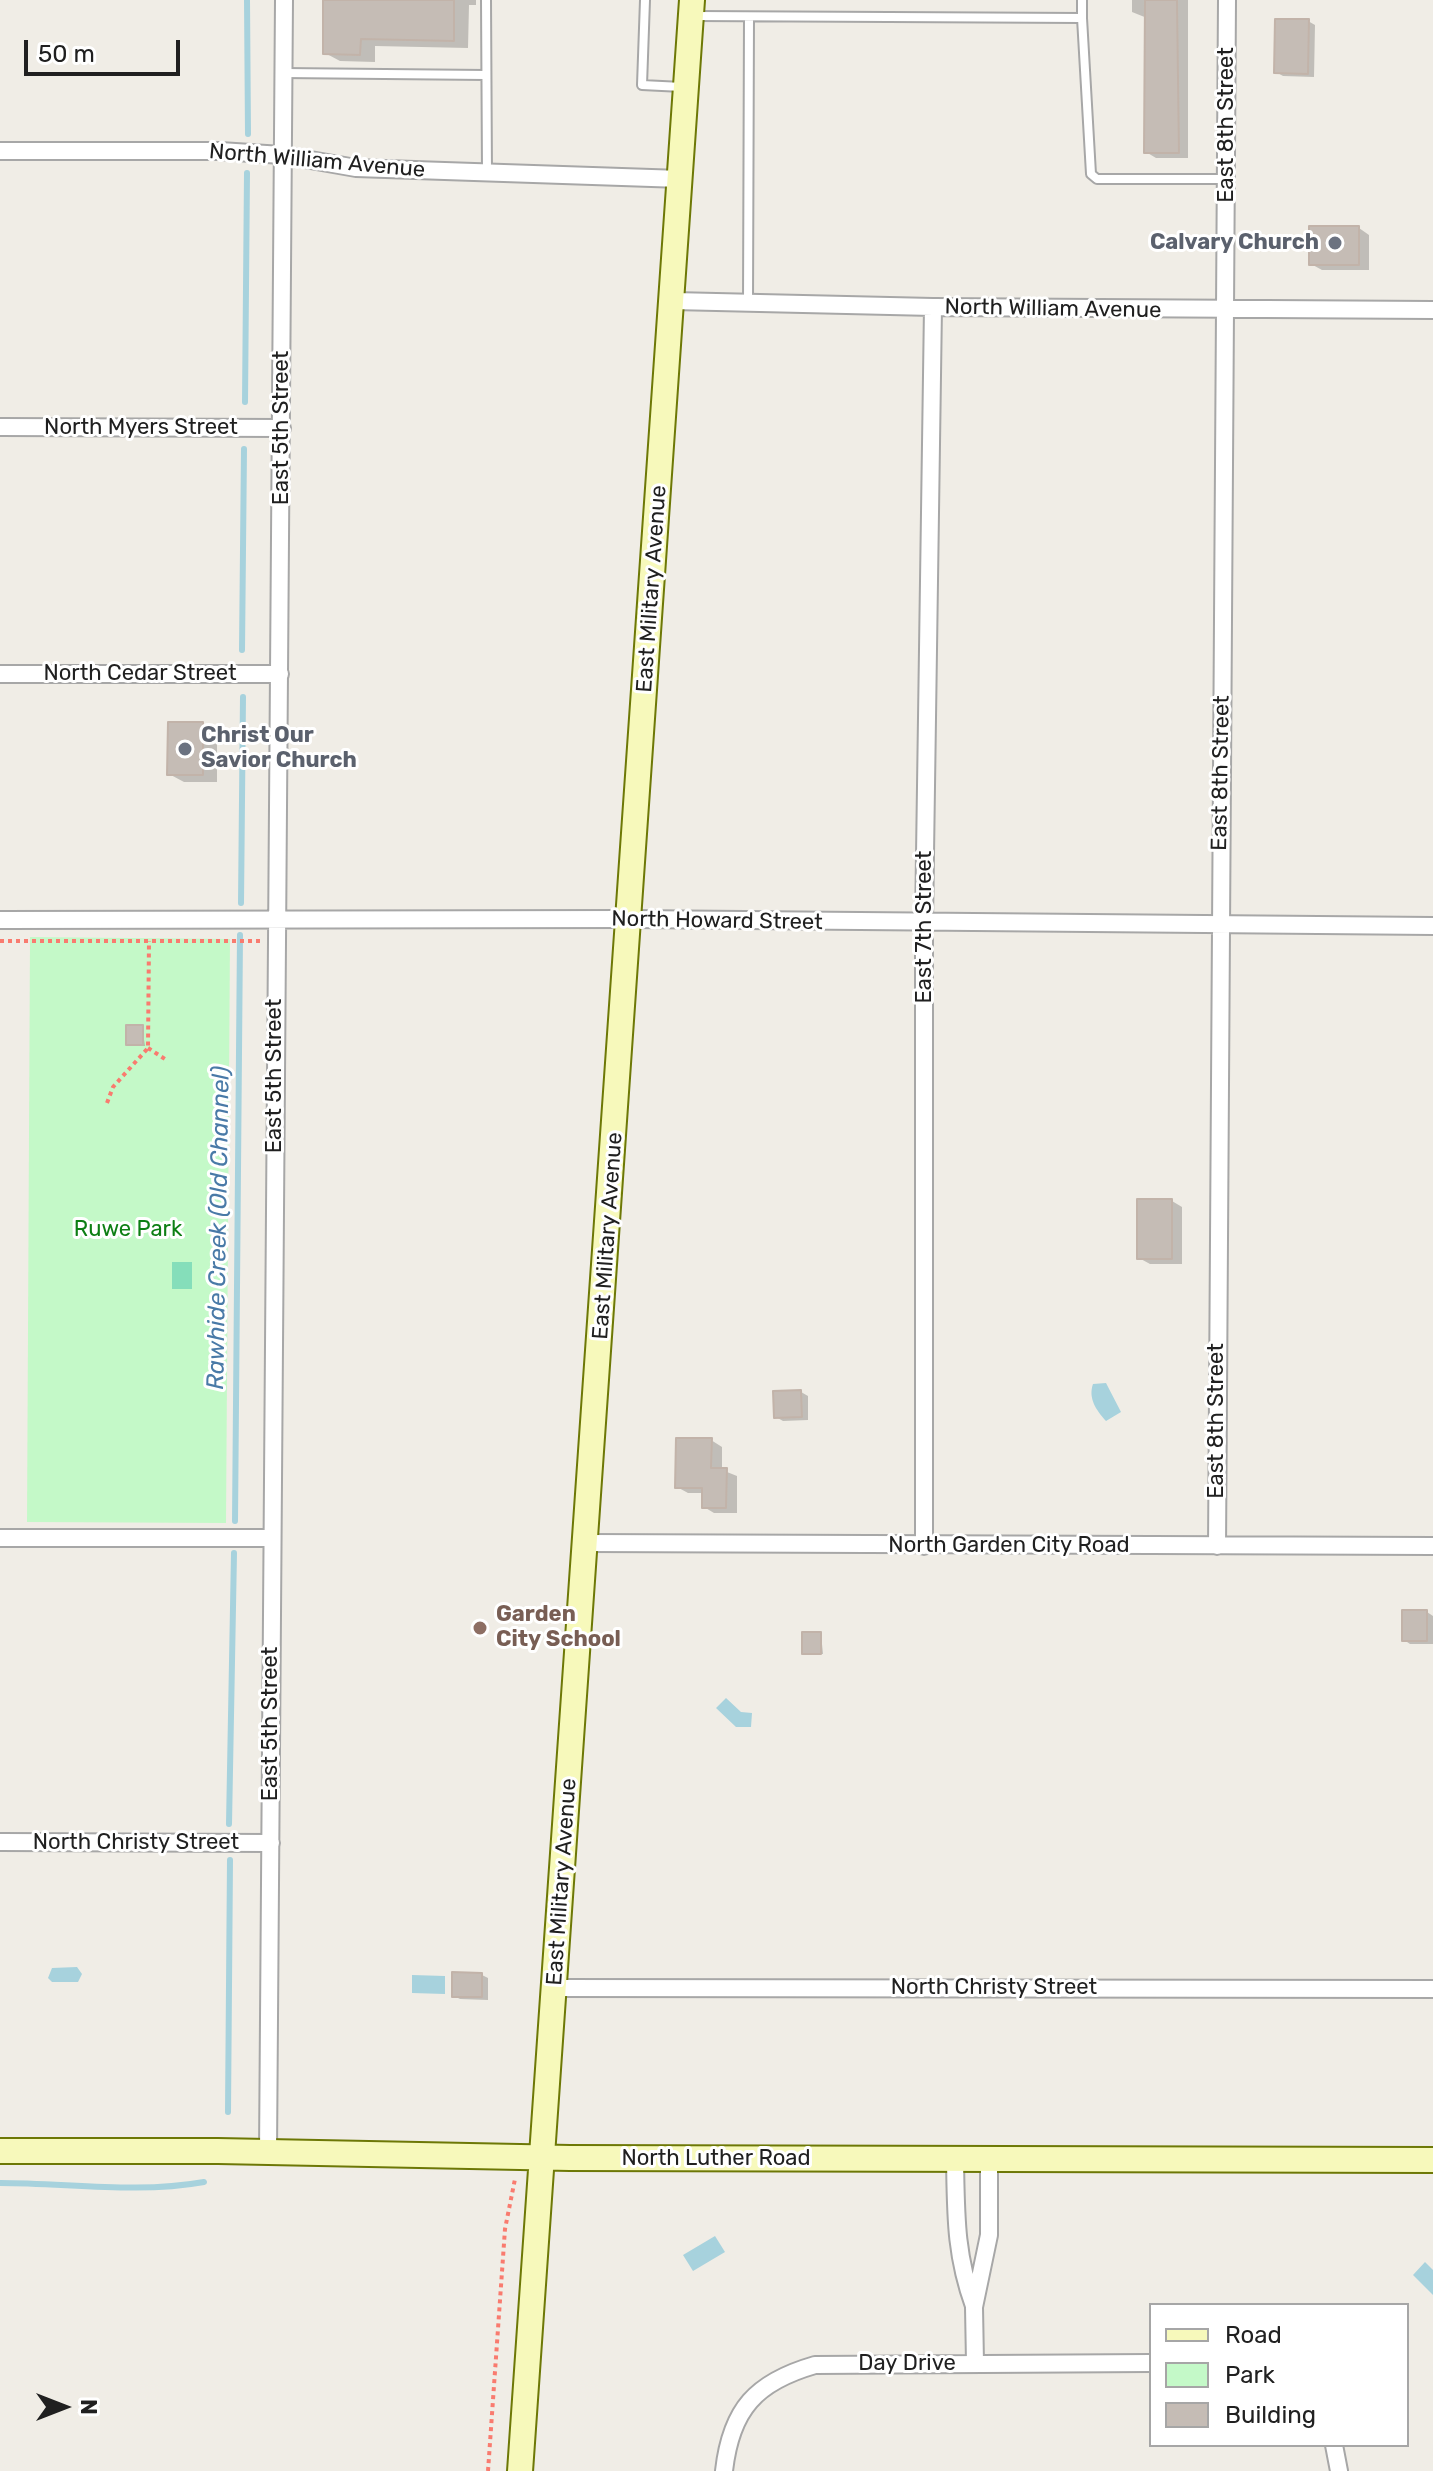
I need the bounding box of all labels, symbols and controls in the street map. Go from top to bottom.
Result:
scale bar [28,24,184,74]
text: 50 m [38,40,95,68]
street label: East 8th Street [1214,47,1240,203]
street label: North William Avenue [208,138,426,184]
place label: Calvary Church [1150,230,1319,256]
marker: Calvary Church [1326,234,1344,252]
street label: North William Avenue [944,294,1162,324]
street label: East 5th Street [269,351,295,505]
street label: North Myers Street [44,415,238,441]
street label: East Military Avenue [632,484,672,694]
street label: North Cedar Street [43,661,237,687]
street label: East 8th Street [1206,695,1236,851]
place label: Christ Our Savior Church [201,723,357,774]
marker: Christ Our Savior Church [176,740,194,758]
street label: East 7th Street [912,851,938,1003]
street label: North Howard Street [611,906,823,936]
street label: East 5th Street [262,999,288,1153]
water label: Rawhide Creek (Old Channel) [202,1066,236,1390]
street label: East Military Avenue [588,1131,628,1341]
park label: Ruwe Park [74,1217,182,1243]
street label: East 8th Street [1204,1343,1230,1499]
street label: North Garden City Road [888,1533,1130,1559]
place label: Garden City School [496,1602,621,1654]
marker: Garden City School [471,1619,489,1637]
street label: East 5th Street [258,1647,284,1801]
street label: East Military Avenue [542,1777,582,1987]
street label: North Christy Street [33,1830,239,1856]
street label: North Christy Street [891,1975,1097,2001]
street label: North Luther Road [621,2146,811,2172]
legend [1149,2303,1409,2447]
text: Road [1225,2321,1282,2349]
street label: Day Drive [858,2351,956,2377]
text: Park [1225,2361,1275,2389]
north arrow [24,2367,104,2447]
text: N [75,2399,102,2415]
text: Building [1225,2401,1316,2429]

